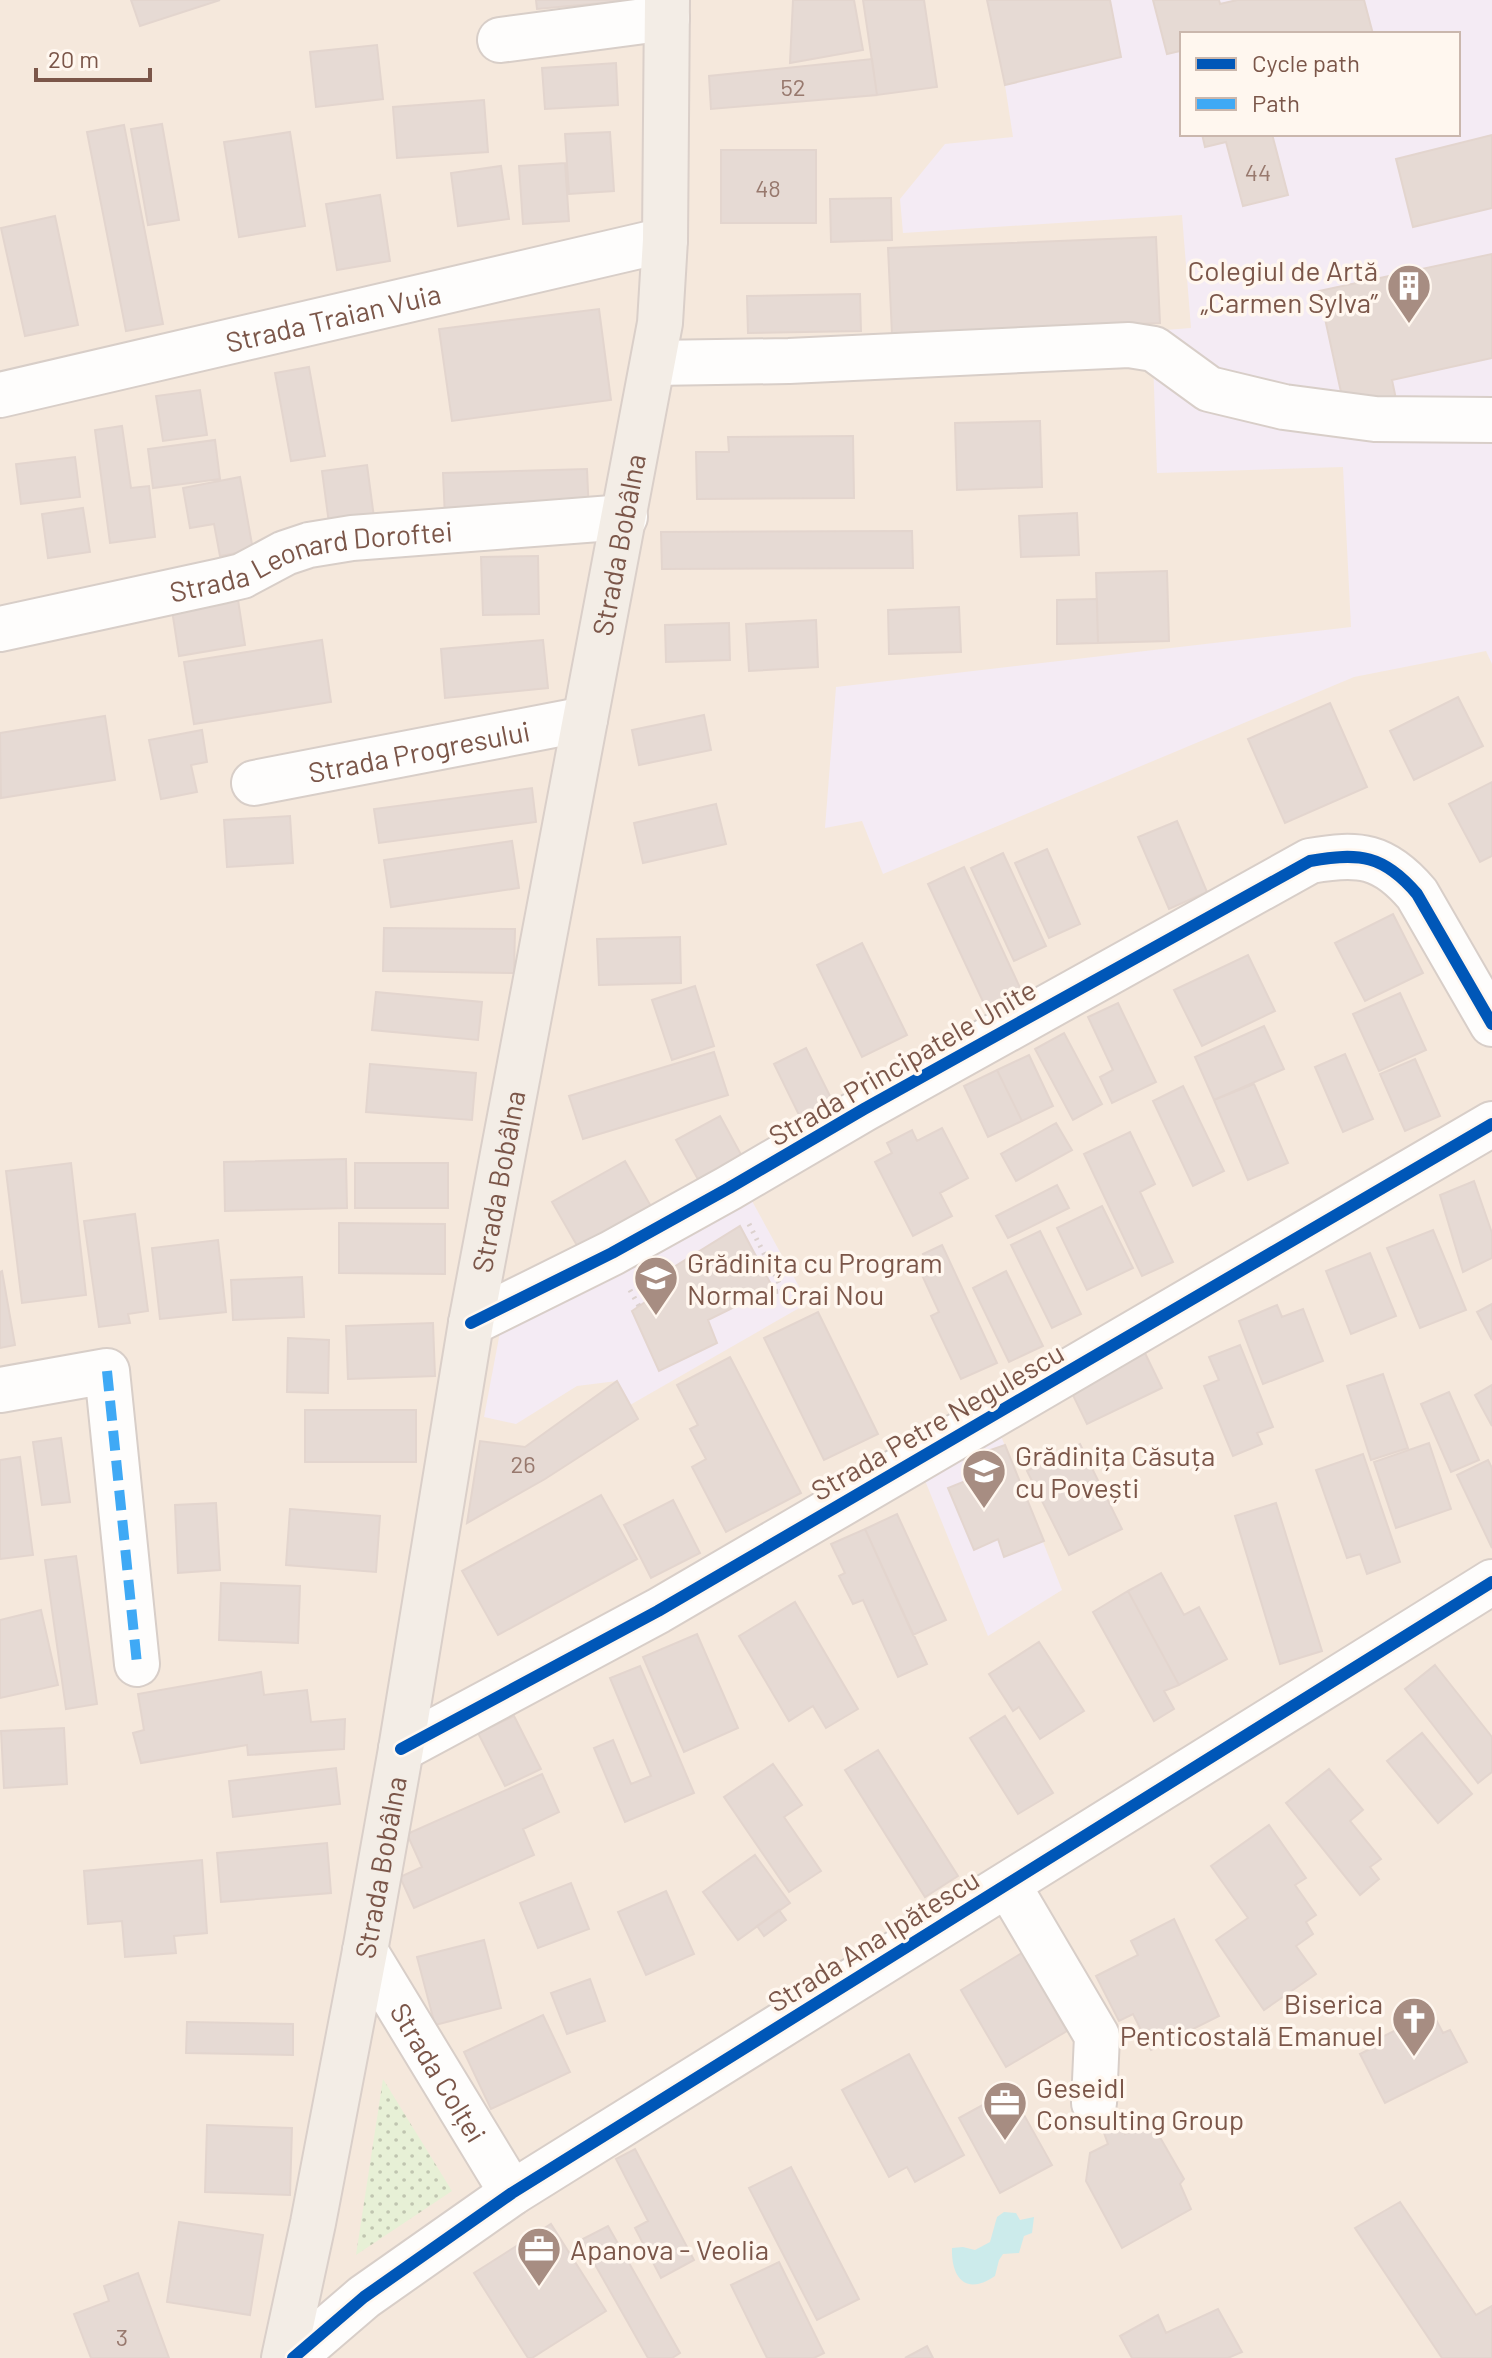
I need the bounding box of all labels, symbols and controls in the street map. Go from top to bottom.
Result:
scale bar [36,32,150,82]
legend [1180,32,1460,136]
text: 20 m [48,44,99,73]
text: Cycle path [1252,48,1360,77]
house number: 52 [780,72,806,101]
text: Path [1252,88,1300,117]
house number: 44 [1245,157,1271,186]
house number: 48 [755,173,781,202]
place label: Colegiul de Artă „Carmen Sylva” [1187,253,1379,319]
building icon: Colegiul de Artă „Carmen Sylva” [1385,262,1433,325]
street label: Strada Traian Vuia [222,276,444,359]
street label: Strada Bobâlna [584,451,652,638]
street label: Strada Leonard Doroftei [166,513,454,609]
street label: Strada Progresului [305,713,533,789]
street label: Strada Principatele Unite [762,972,1042,1152]
street label: Strada Bobâlna [464,1088,532,1275]
place label: Grădinița cu Program Normal Crai Nou [687,1245,943,1311]
school or university icon: Grădinița cu Program Normal Crai Nou [632,1254,680,1317]
street label: Strada Petre Negulescu [805,1335,1069,1507]
place label: Grădinița Căsuța cu Povești [1015,1438,1215,1504]
school or university icon: Grădinița Căsuța cu Povești [960,1447,1008,1510]
house number: 26 [510,1449,536,1478]
street label: Strada Bobâlna [347,1774,413,1961]
street label: Strada Ana Ipătescu [761,1861,985,2019]
place label: Biserica Penticostală Emanuel [1120,1986,1383,2052]
church icon: Biserica Penticostală Emanuel [1390,1995,1438,2058]
street label: Strada Colței [383,1997,494,2148]
place label: Geseidl Consulting Group [1036,2070,1244,2136]
office icon: Geseidl Consulting Group [981,2079,1029,2142]
office icon: Apanova - Veolia [515,2225,563,2288]
place label: Apanova - Veolia [570,2232,769,2266]
house number: 3 [116,2322,128,2351]

